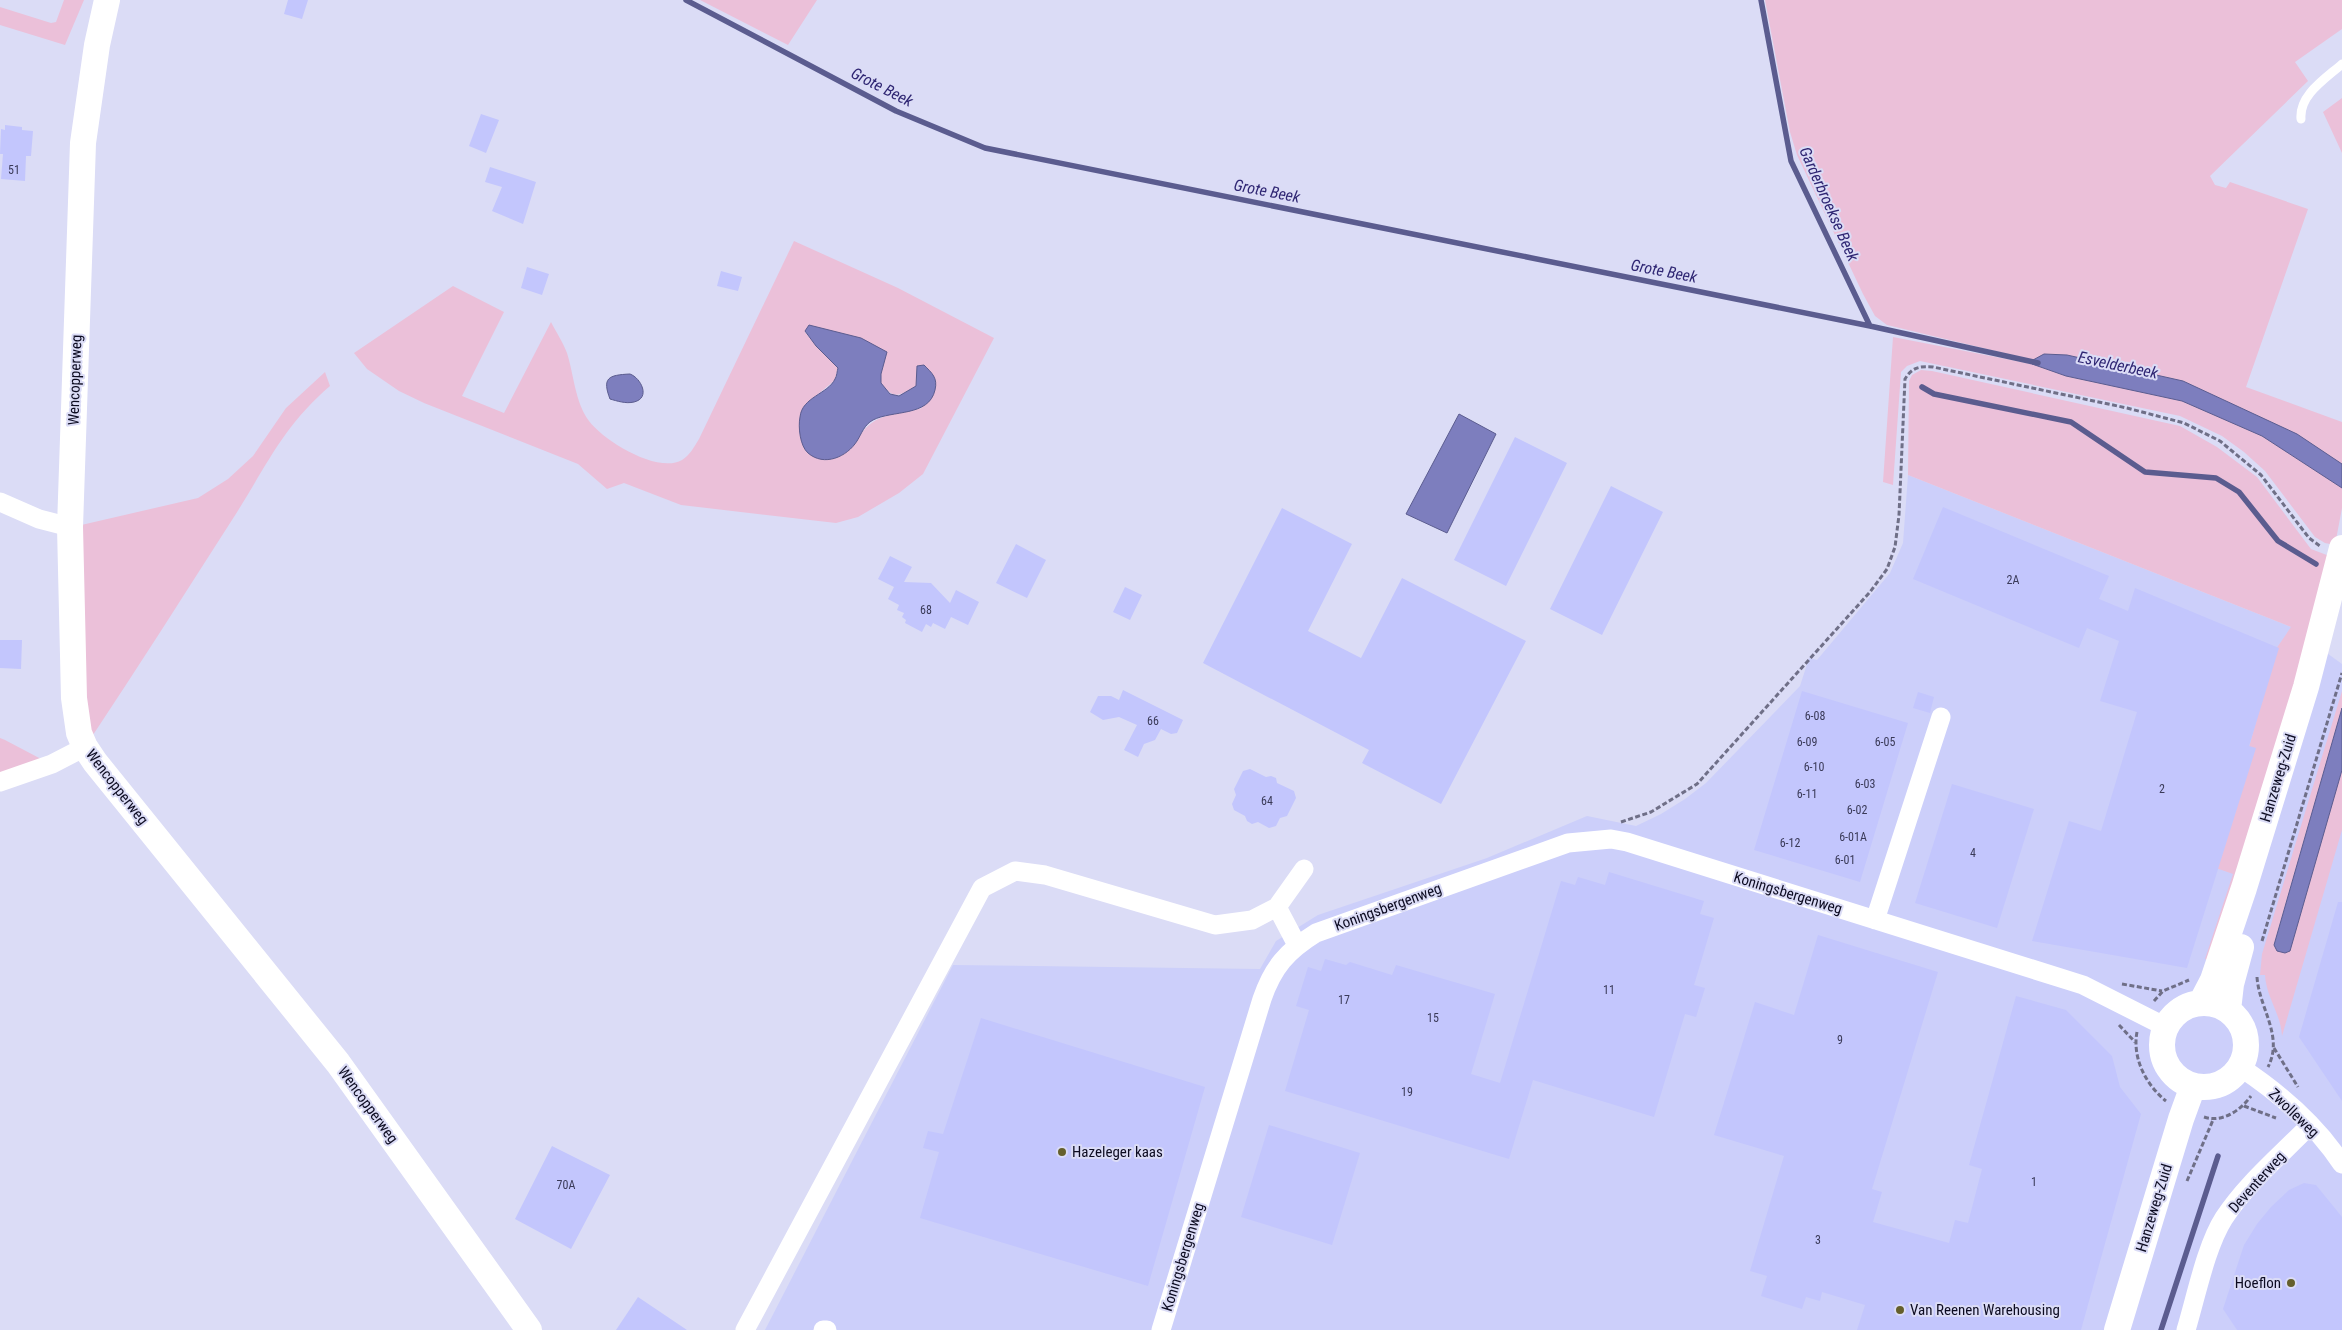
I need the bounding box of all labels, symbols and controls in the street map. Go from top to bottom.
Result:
water label: Grote Beek [848,63,917,111]
water label: Garderbroekse Beek [1795,144,1863,265]
house number: 51 [8,163,20,177]
water label: Grote Beek [1232,175,1303,207]
water label: Grote Beek [1629,255,1700,287]
street label: Wencopperweg [64,334,86,426]
water label: Esvelderbeek [2076,347,2161,383]
house number: 2A [2007,573,2020,587]
house number: 68 [920,603,932,617]
house number: 6-08 [1805,709,1825,723]
house number: 66 [1147,714,1159,728]
street label: Hanzeweg-Zuid [2256,732,2300,824]
house number: 6-09 [1797,735,1817,749]
house number: 6-05 [1875,735,1895,749]
street label: Wencopperweg [82,746,152,828]
house number: 6-10 [1804,760,1824,774]
house number: 6-03 [1855,777,1875,791]
house number: 2 [2159,782,2165,796]
house number: 6-11 [1797,787,1817,801]
house number: 64 [1261,794,1273,808]
house number: 6-02 [1847,803,1867,817]
house number: 6-01A [1839,830,1867,844]
house number: 6-12 [1780,836,1800,850]
house number: 4 [1970,846,1976,860]
house number: 6-01 [1835,853,1855,867]
street label: Koningsbergenweg [1732,868,1844,918]
street label: Koningsbergenweg [1332,879,1444,935]
house number: 11 [1603,983,1615,997]
house number: 17 [1338,993,1350,1007]
house number: 15 [1427,1011,1439,1025]
house number: 9 [1837,1033,1843,1047]
street label: Wencopperweg [334,1063,402,1147]
house number: 19 [1401,1085,1413,1099]
street label: Zwolleweg [2265,1085,2323,1141]
place label: Hazeleger kaas [1072,1143,1163,1161]
marker: Hazeleger kaas [1056,1146,1068,1158]
street label: Deventerweg [2225,1148,2289,1216]
street label: Hanzeweg-Zuid [2132,1162,2176,1254]
house number: 1 [2031,1175,2037,1189]
house number: 70A [557,1178,575,1192]
street label: Koningsbergenweg [1158,1201,1208,1313]
house number: 3 [1815,1233,1821,1247]
place label: Hoeflon [2235,1274,2281,1292]
marker: Hoeflon [2285,1277,2297,1289]
place label: Van Reenen Warehousing [1910,1301,2060,1319]
marker: Van Reenen Warehousing [1894,1304,1906,1316]

